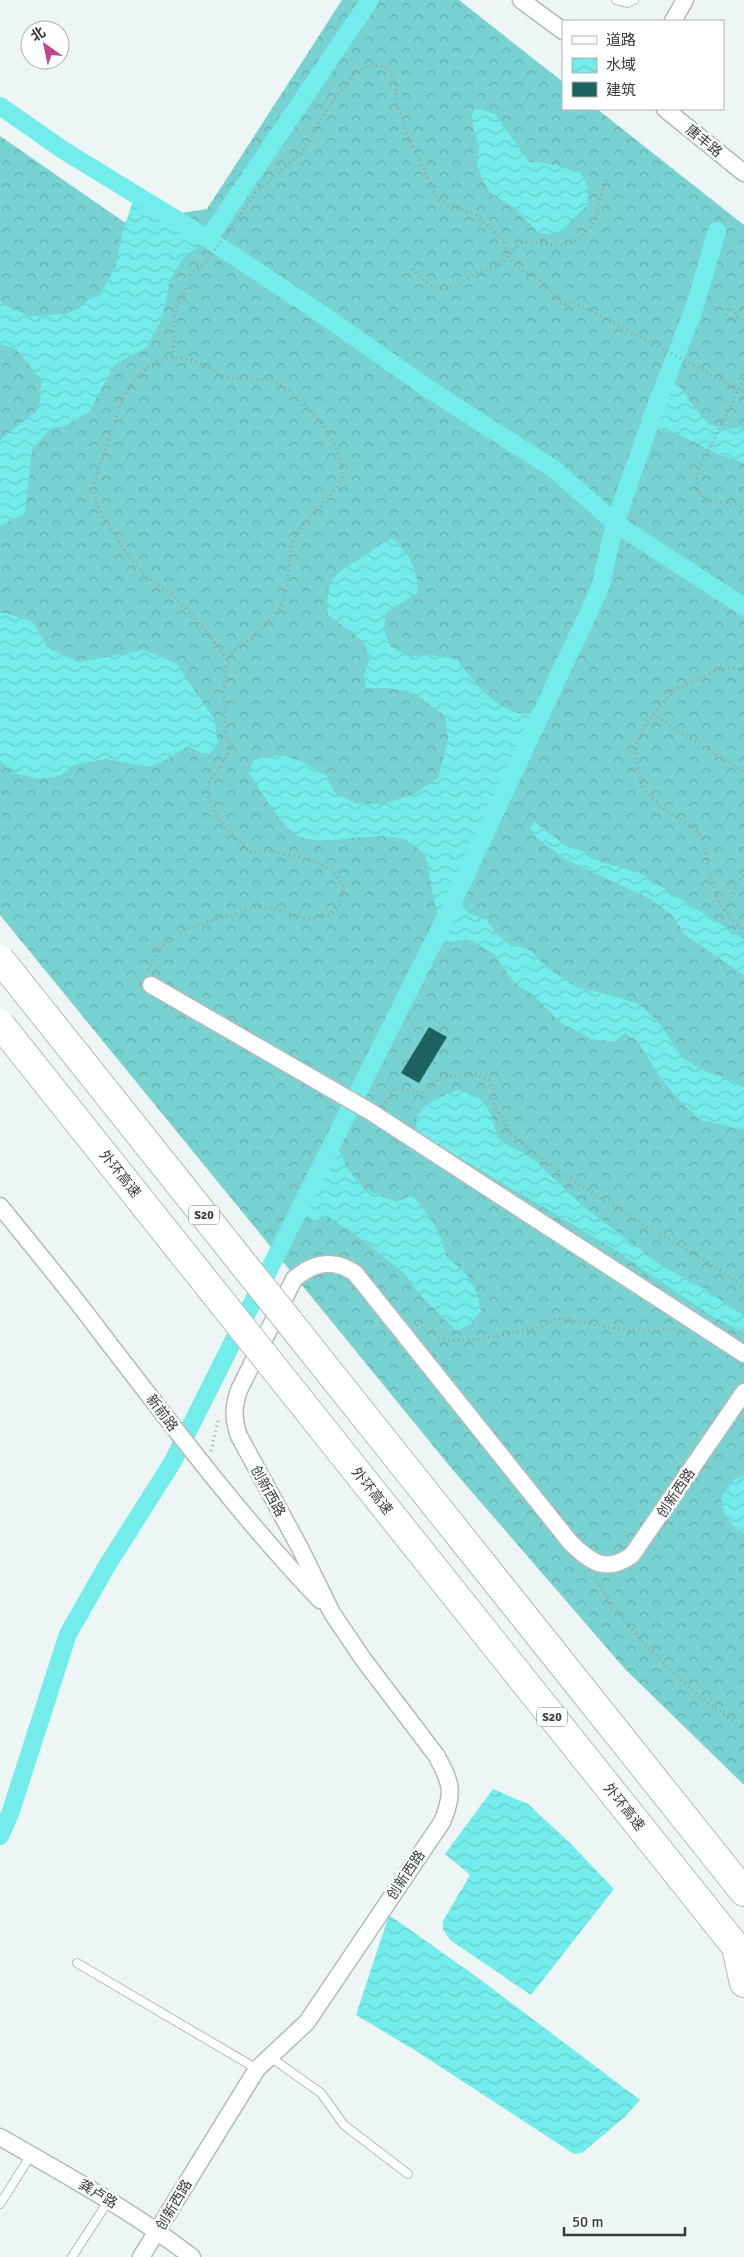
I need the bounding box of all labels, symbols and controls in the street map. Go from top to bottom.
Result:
north arrow [20,20,70,70]
legend [562,20,724,110]
text: 北 [28,24,49,45]
text: 道路 [606,31,636,49]
text: 水域 [606,56,636,74]
text: 建筑 [606,81,636,99]
street label: 唐丰路 [682,121,726,161]
street label: 外环高速 [96,1147,144,1201]
road number: S20 [189,1206,219,1224]
street label: 新前路 [143,1391,181,1435]
street label: 创新西路 [247,1462,289,1520]
street label: 外环高速 [348,1464,396,1518]
street label: 创新西路 [653,1465,699,1521]
road number: S20 [537,1708,567,1726]
street label: 外环高速 [600,1780,648,1834]
street label: 创新西路 [383,1847,429,1903]
street label: 龚卢路 [76,2176,120,2212]
street label: 创新西路 [152,2177,196,2233]
scale bar [564,2204,685,2236]
text: 50 m [572,2213,603,2231]

